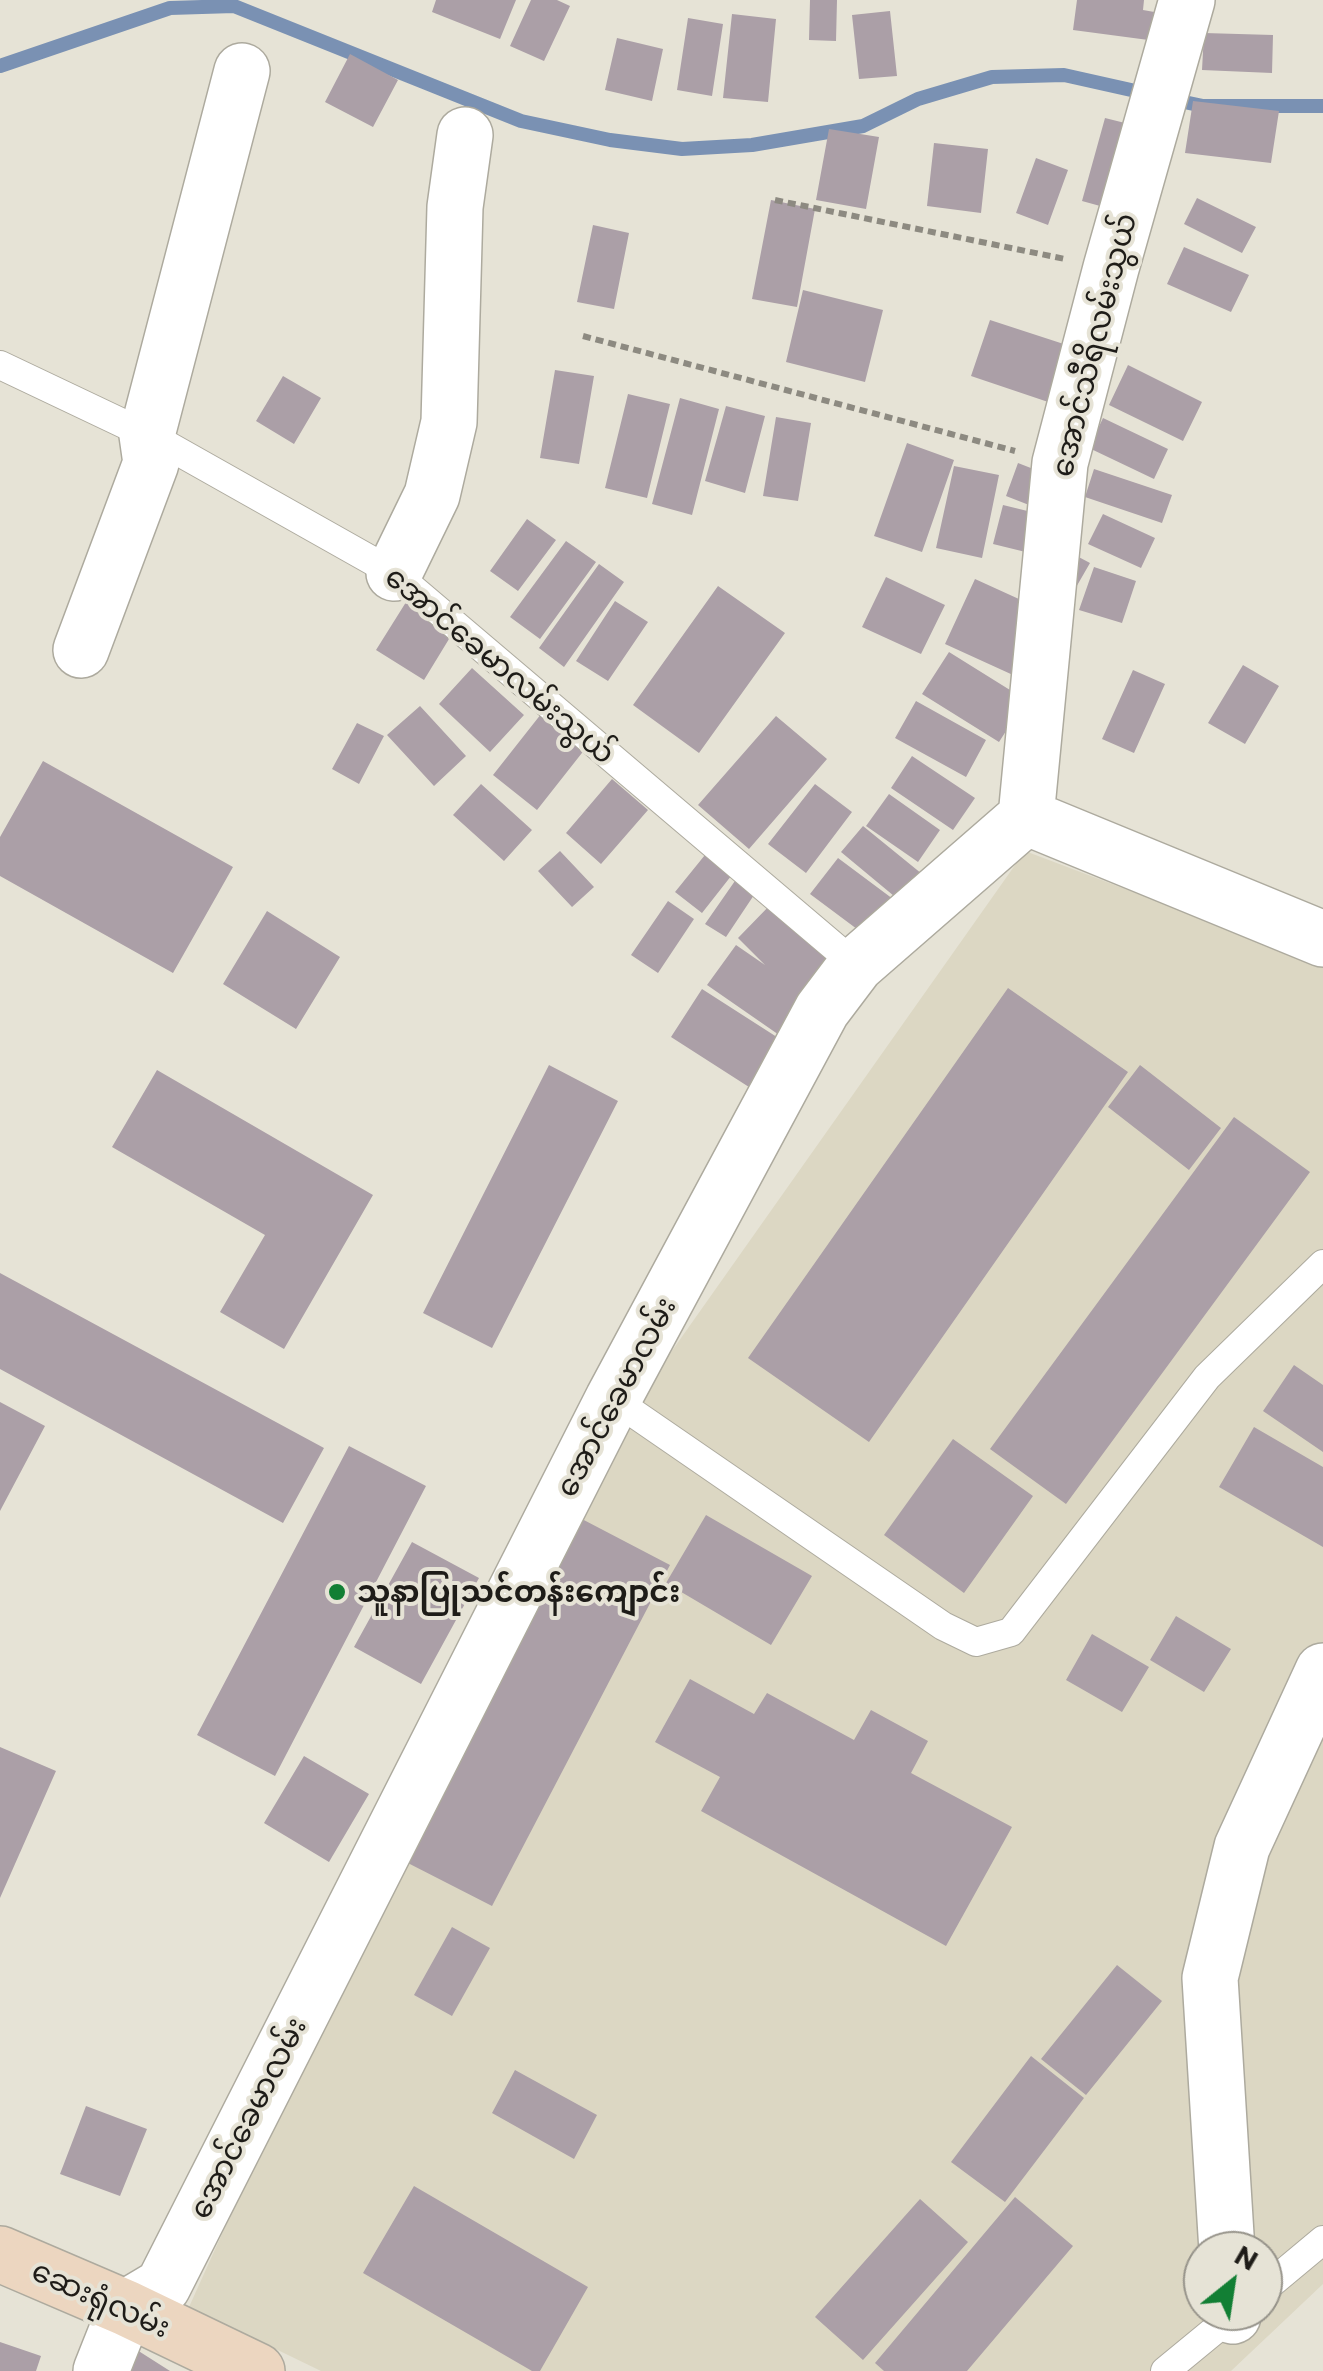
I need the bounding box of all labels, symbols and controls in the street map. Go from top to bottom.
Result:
street label: အောင်သီရိလမ်းသွယ် [1044,210,1144,480]
street label: အောင်ခေမာလမ်းသွယ် [378,558,622,772]
street label: အောင်ခေမာလမ်း [548,1291,684,1503]
place label: သူနာပြုသင်တန်းကျောင်း [357,1574,680,1610]
marker: သူနာပြုသင်တန်းကျောင်း [326,1581,348,1603]
street label: အောင်ခေမာလမ်း [182,2011,314,2225]
north arrow [1183,2231,1283,2331]
text: N [1229,2237,1265,2277]
street label: ဆေးရုံလမ်း [26,2253,176,2345]

